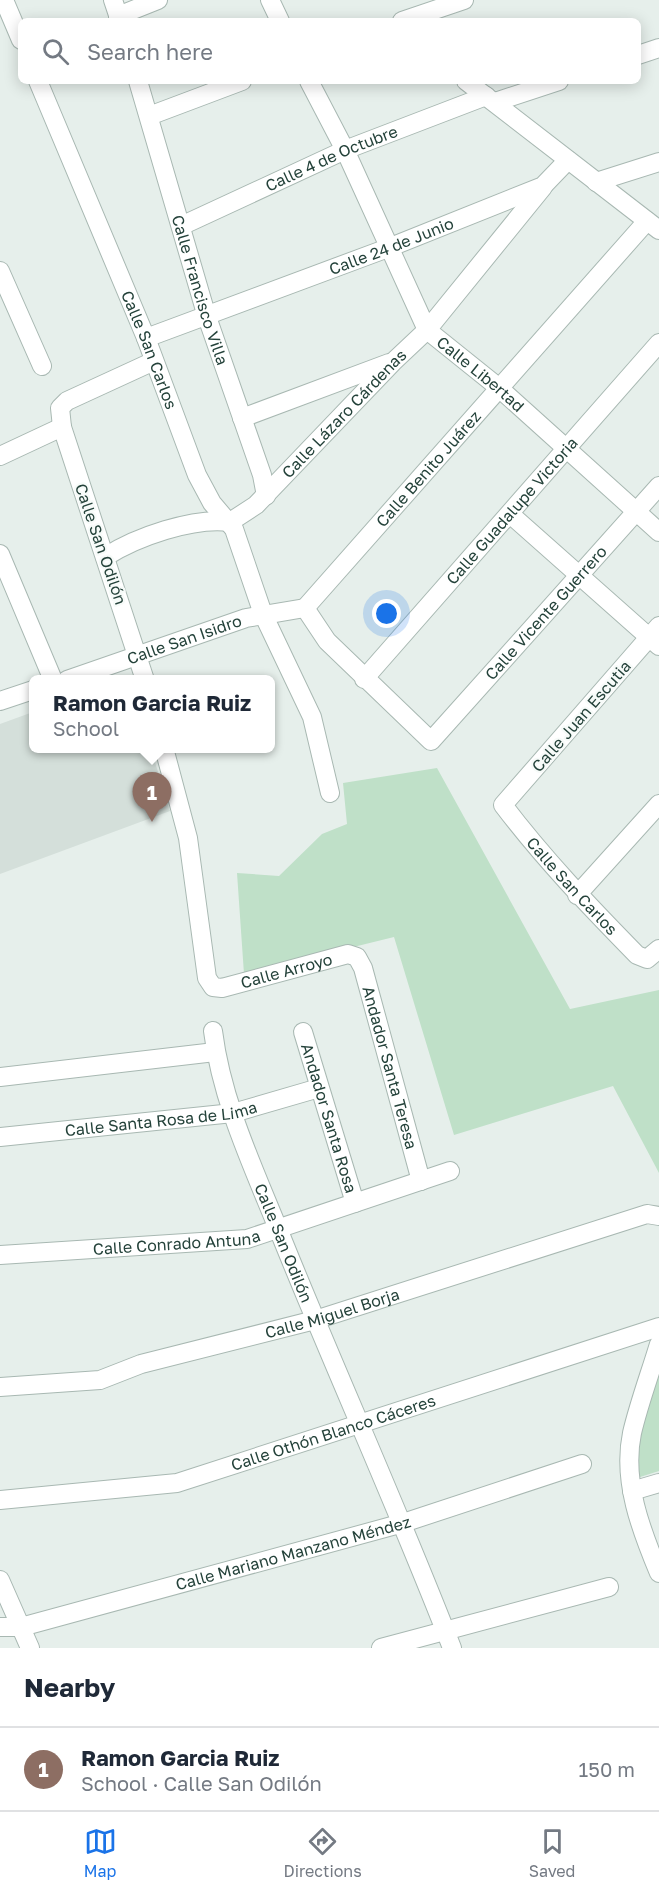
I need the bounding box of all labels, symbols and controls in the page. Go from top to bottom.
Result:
search box [18,18,641,84]
icon: search [39,35,72,68]
text: Search here [87,38,213,65]
street label: Calle 4 de Octubre [262,121,400,196]
street label: Calle Francisco Villa [168,213,233,368]
street label: Calle 24 de Junio [326,213,456,279]
street label: Calle San Carlos [117,287,182,412]
street label: Calle Libertad [433,332,529,416]
street label: Calle Lázaro Cárdenas [277,345,410,482]
street label: Calle Benito Juárez [371,406,485,531]
street label: Calle Guadalupe Victoria [442,433,582,588]
street label: Calle San Odilón [71,481,131,607]
street label: Calle Vicente Guerrero [480,541,611,684]
your location [372,599,401,628]
street label: Calle San Isidro [124,610,244,668]
street label: Calle Juan Escutia [527,656,635,776]
popup [29,675,275,753]
text: Ramon Garcia Ruiz [53,689,251,716]
text: School [53,716,119,740]
pin: 1 [132,772,172,822]
street label: Calle San Carlos [523,833,622,939]
street label: Calle Arroyo [238,949,334,993]
street label: Andador Santa Teresa [358,984,422,1151]
street label: Andador Santa Rosa [297,1041,361,1195]
street label: Calle Santa Rosa de Lima [64,1097,259,1140]
street label: Calle San Odilón [250,1180,317,1305]
street label: Calle Conrado Antuna [92,1225,263,1259]
street label: Calle Miguel Borja [263,1284,402,1342]
street label: Calle Othón Blanco Cáceres [228,1390,438,1475]
street label: Calle Mariano Manzano Méndez [173,1511,413,1594]
text: Nearby [24,1672,115,1703]
text: Ramon Garcia Ruiz [81,1744,279,1771]
text: 1 [38,1757,49,1781]
text: 150 m [579,1757,635,1781]
text: School · Calle San Odilón [81,1771,322,1795]
tab: Map [84,1825,117,1881]
tab: Directions [284,1825,362,1881]
tab: Saved [529,1825,575,1881]

